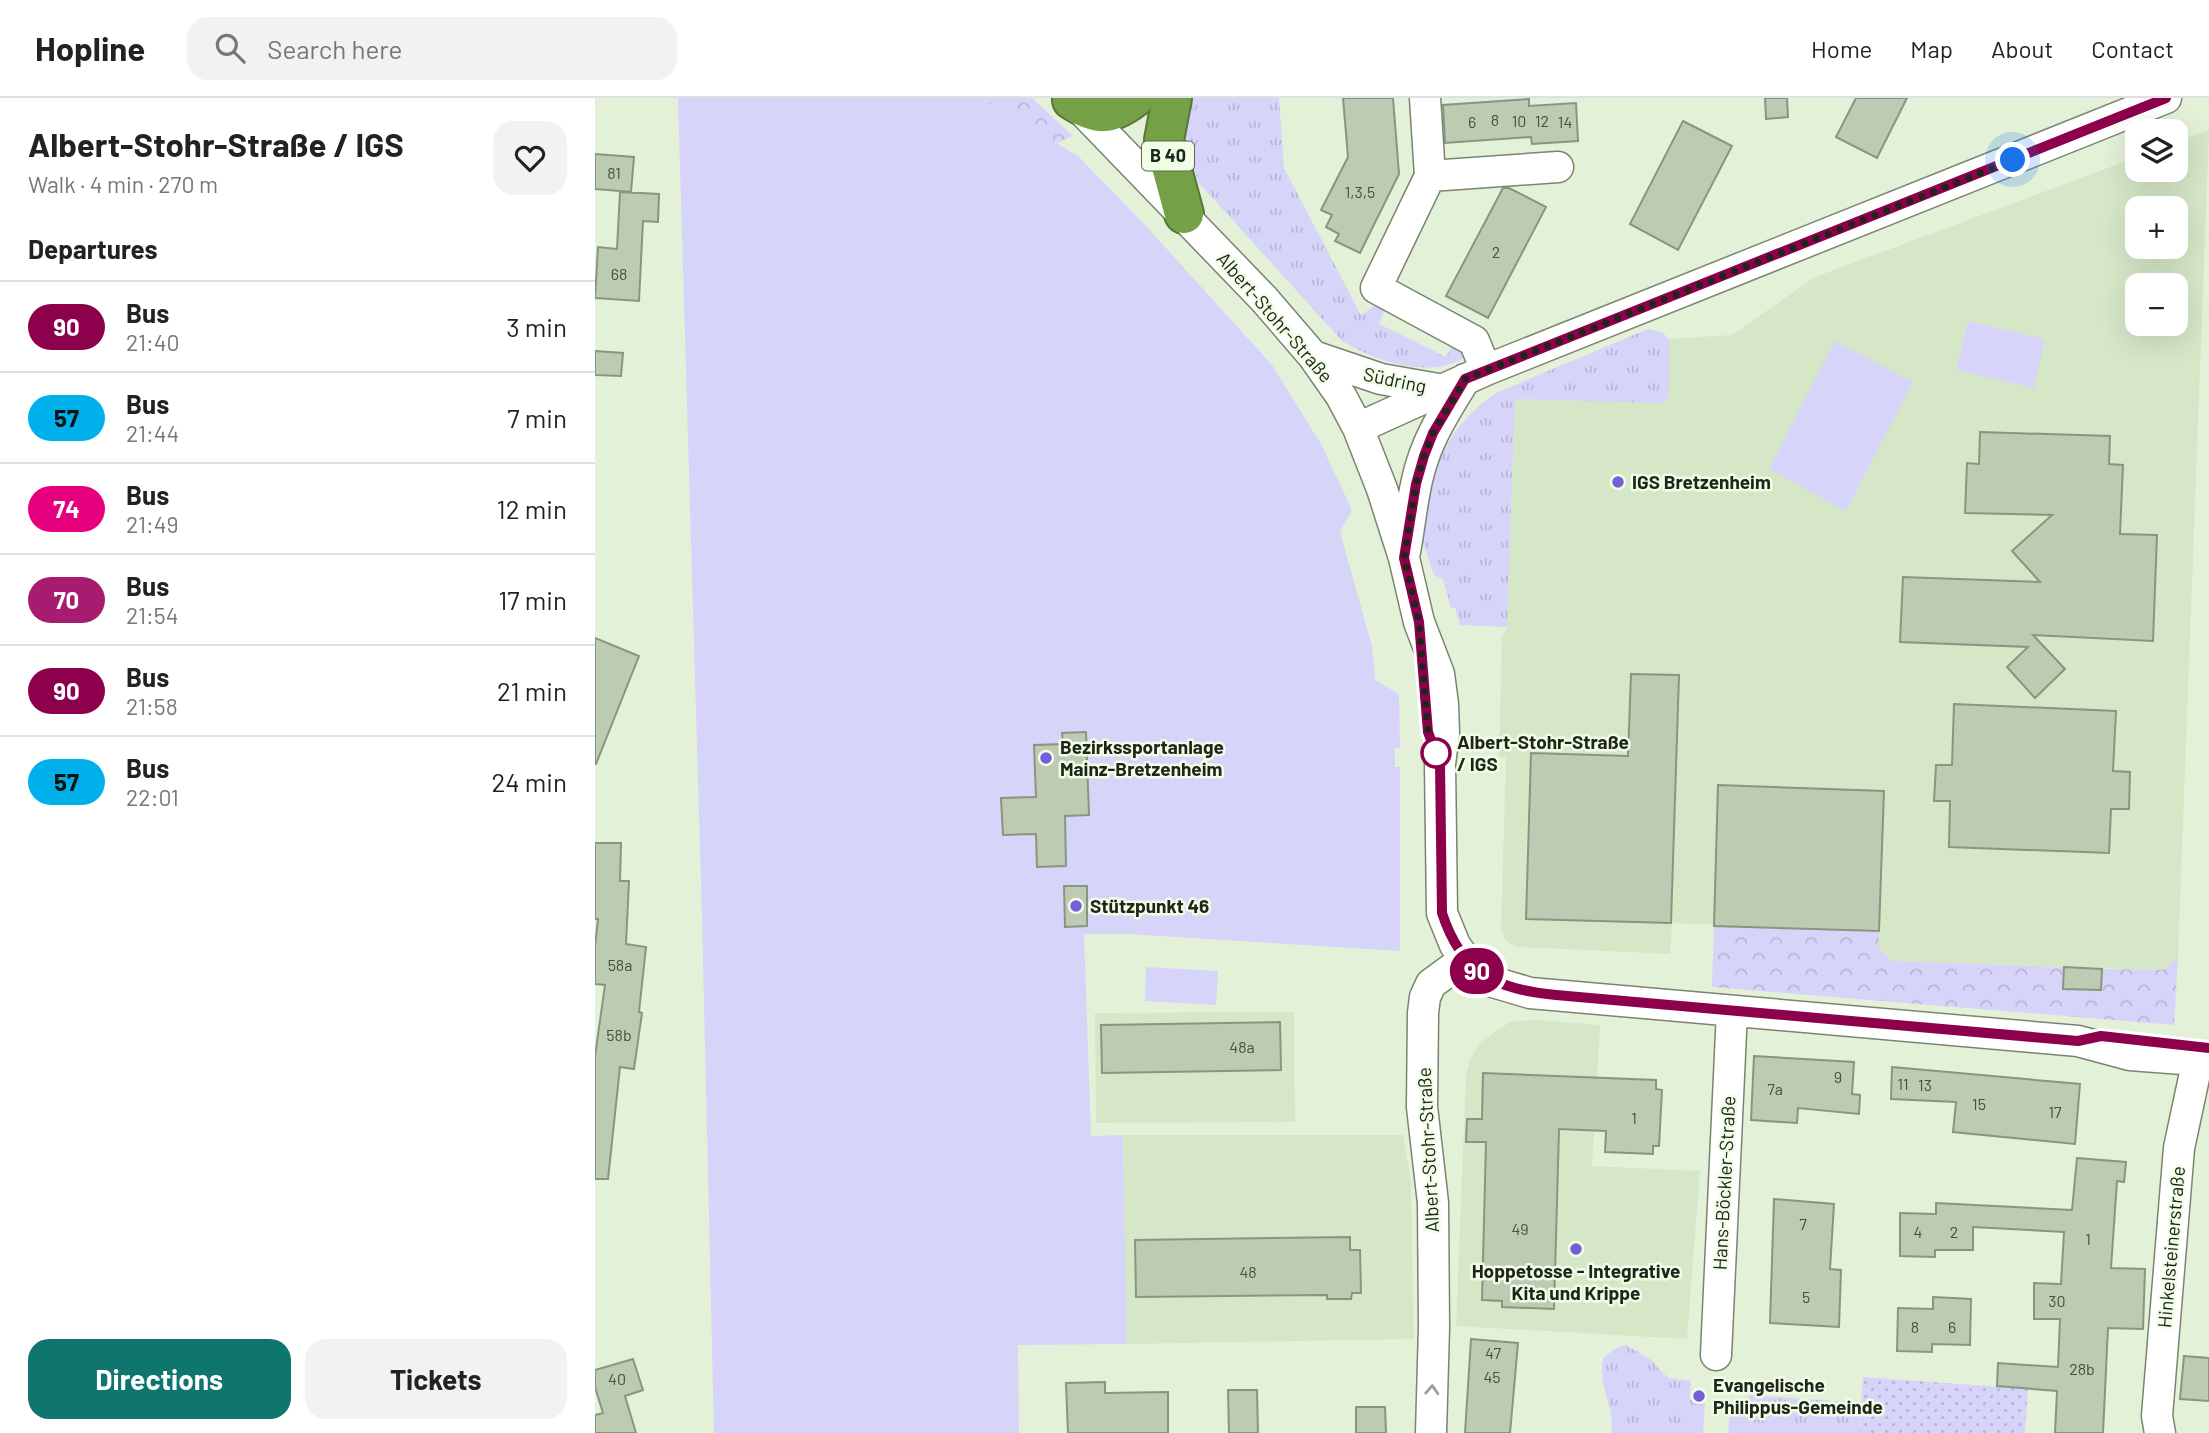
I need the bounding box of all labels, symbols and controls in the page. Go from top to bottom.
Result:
search box [187,17,677,80]
text: Hopline [35,28,145,68]
icon: search [211,29,249,67]
text: Search here [267,33,402,64]
text: Home [1811,34,1872,63]
text: Map [1910,34,1953,63]
text: About [1991,34,2053,63]
text: Contact [2091,34,2174,63]
house number: 8 [1491,110,1499,129]
house number: 10 [1512,111,1526,130]
house number: 12 [1535,111,1549,130]
house number: 6 [1468,112,1476,131]
house number: 14 [1558,112,1572,131]
map controls [2125,119,2188,336]
button: layers [2125,119,2188,182]
button: heart [493,121,567,195]
text: Albert-Stohr-Straße / IGS [28,124,404,164]
road number: B 40 [1142,142,1194,170]
your location [1995,142,2030,177]
house number: 81 [607,163,621,182]
text: Walk · 4 min · 270 m [28,170,218,198]
house number: 1,3,5 [1345,182,1375,201]
button: + [2125,196,2188,259]
text: Departures [28,233,158,264]
house number: 2 [1492,242,1500,261]
street label: Albert-Stohr-Straße [1212,247,1338,387]
house number: 68 [611,264,627,283]
button: − [2125,273,2188,336]
text: Bus [126,297,169,328]
text: 3 min [506,311,567,342]
text: 90 [53,312,80,341]
text: 21:40 [126,328,180,356]
street label: Südring [1361,362,1429,397]
text: Bus [126,388,169,419]
text: 7 min [507,402,567,433]
text: 57 [54,403,79,432]
text: 21:44 [126,419,179,447]
place label: IGS Bretzenheim [1632,470,1771,493]
marker: IGS Bretzenheim [1610,474,1626,490]
text: Bus [126,479,169,510]
text: 12 min [497,493,567,524]
text: 74 [53,494,80,523]
text: 21:49 [126,510,179,538]
text: Bus [126,570,169,601]
text: 17 min [498,584,567,615]
text: 70 [54,585,79,614]
text: 21:54 [126,601,178,629]
text: Bus [126,661,169,692]
text: 21 min [497,675,567,706]
text: 90 [53,676,80,705]
text: 21:58 [126,692,178,720]
place label: Albert-Stohr-Straße / IGS [1457,730,1629,775]
place label: Bezirkssportanlage Mainz-Bretzenheim [1060,735,1224,780]
marker: Albert-Stohr-Straße / IGS [1421,738,1451,768]
marker: Bezirkssportanlage Mainz-Bretzenheim [1038,750,1054,766]
text: Bus [126,752,169,783]
text: 24 min [491,766,567,797]
text: 57 [54,767,79,796]
text: 22:01 [126,783,179,811]
place label: Stützpunkt 46 [1090,894,1209,917]
marker: Stützpunkt 46 [1068,898,1084,914]
line badge: 90 [1445,948,1509,994]
house number: 58a [608,955,632,974]
text: 90 [1464,956,1490,985]
house number: 58b [606,1025,632,1044]
house number: 48a [1229,1037,1255,1056]
street label: Albert-Stohr-Straße [1412,1067,1443,1233]
house number: 9 [1834,1067,1842,1086]
house number: 11 [1897,1074,1909,1093]
house number: 13 [1918,1075,1932,1094]
house number: 7a [1767,1079,1783,1098]
house number: 15 [1972,1094,1986,1113]
street label: Hans-Böckler-Straße [1707,1095,1740,1271]
house number: 17 [2048,1102,2062,1121]
house number: 1 [1631,1108,1637,1127]
street label: Hinkelsteinerstraße [2152,1165,2189,1329]
house number: 7 [1799,1214,1807,1233]
house number: 49 [1511,1219,1529,1238]
house number: 4 [1914,1222,1922,1241]
house number: 2 [1950,1222,1958,1241]
house number: 1 [2085,1229,2091,1248]
marker: Hoppetosse - Integrative Kita und Krippe [1568,1241,1584,1257]
place label: Hoppetosse - Integrative Kita und Krippe [1472,1259,1680,1304]
house number: 48 [1239,1262,1257,1281]
house number: 5 [1802,1287,1810,1306]
house number: 30 [2048,1291,2066,1310]
house number: 8 [1911,1317,1919,1336]
house number: 6 [1948,1317,1956,1336]
button: Directions [28,1339,291,1419]
button: Tickets [305,1339,567,1419]
house number: 47 [1485,1343,1501,1362]
house number: 28b [2069,1359,2095,1378]
house number: 45 [1483,1367,1501,1386]
house number: 40 [608,1369,626,1388]
place label: Evangelische Philippus-Gemeinde [1713,1373,1883,1418]
one-way arrow [1424,1385,1439,1396]
marker: Evangelische Philippus-Gemeinde [1691,1388,1707,1404]

